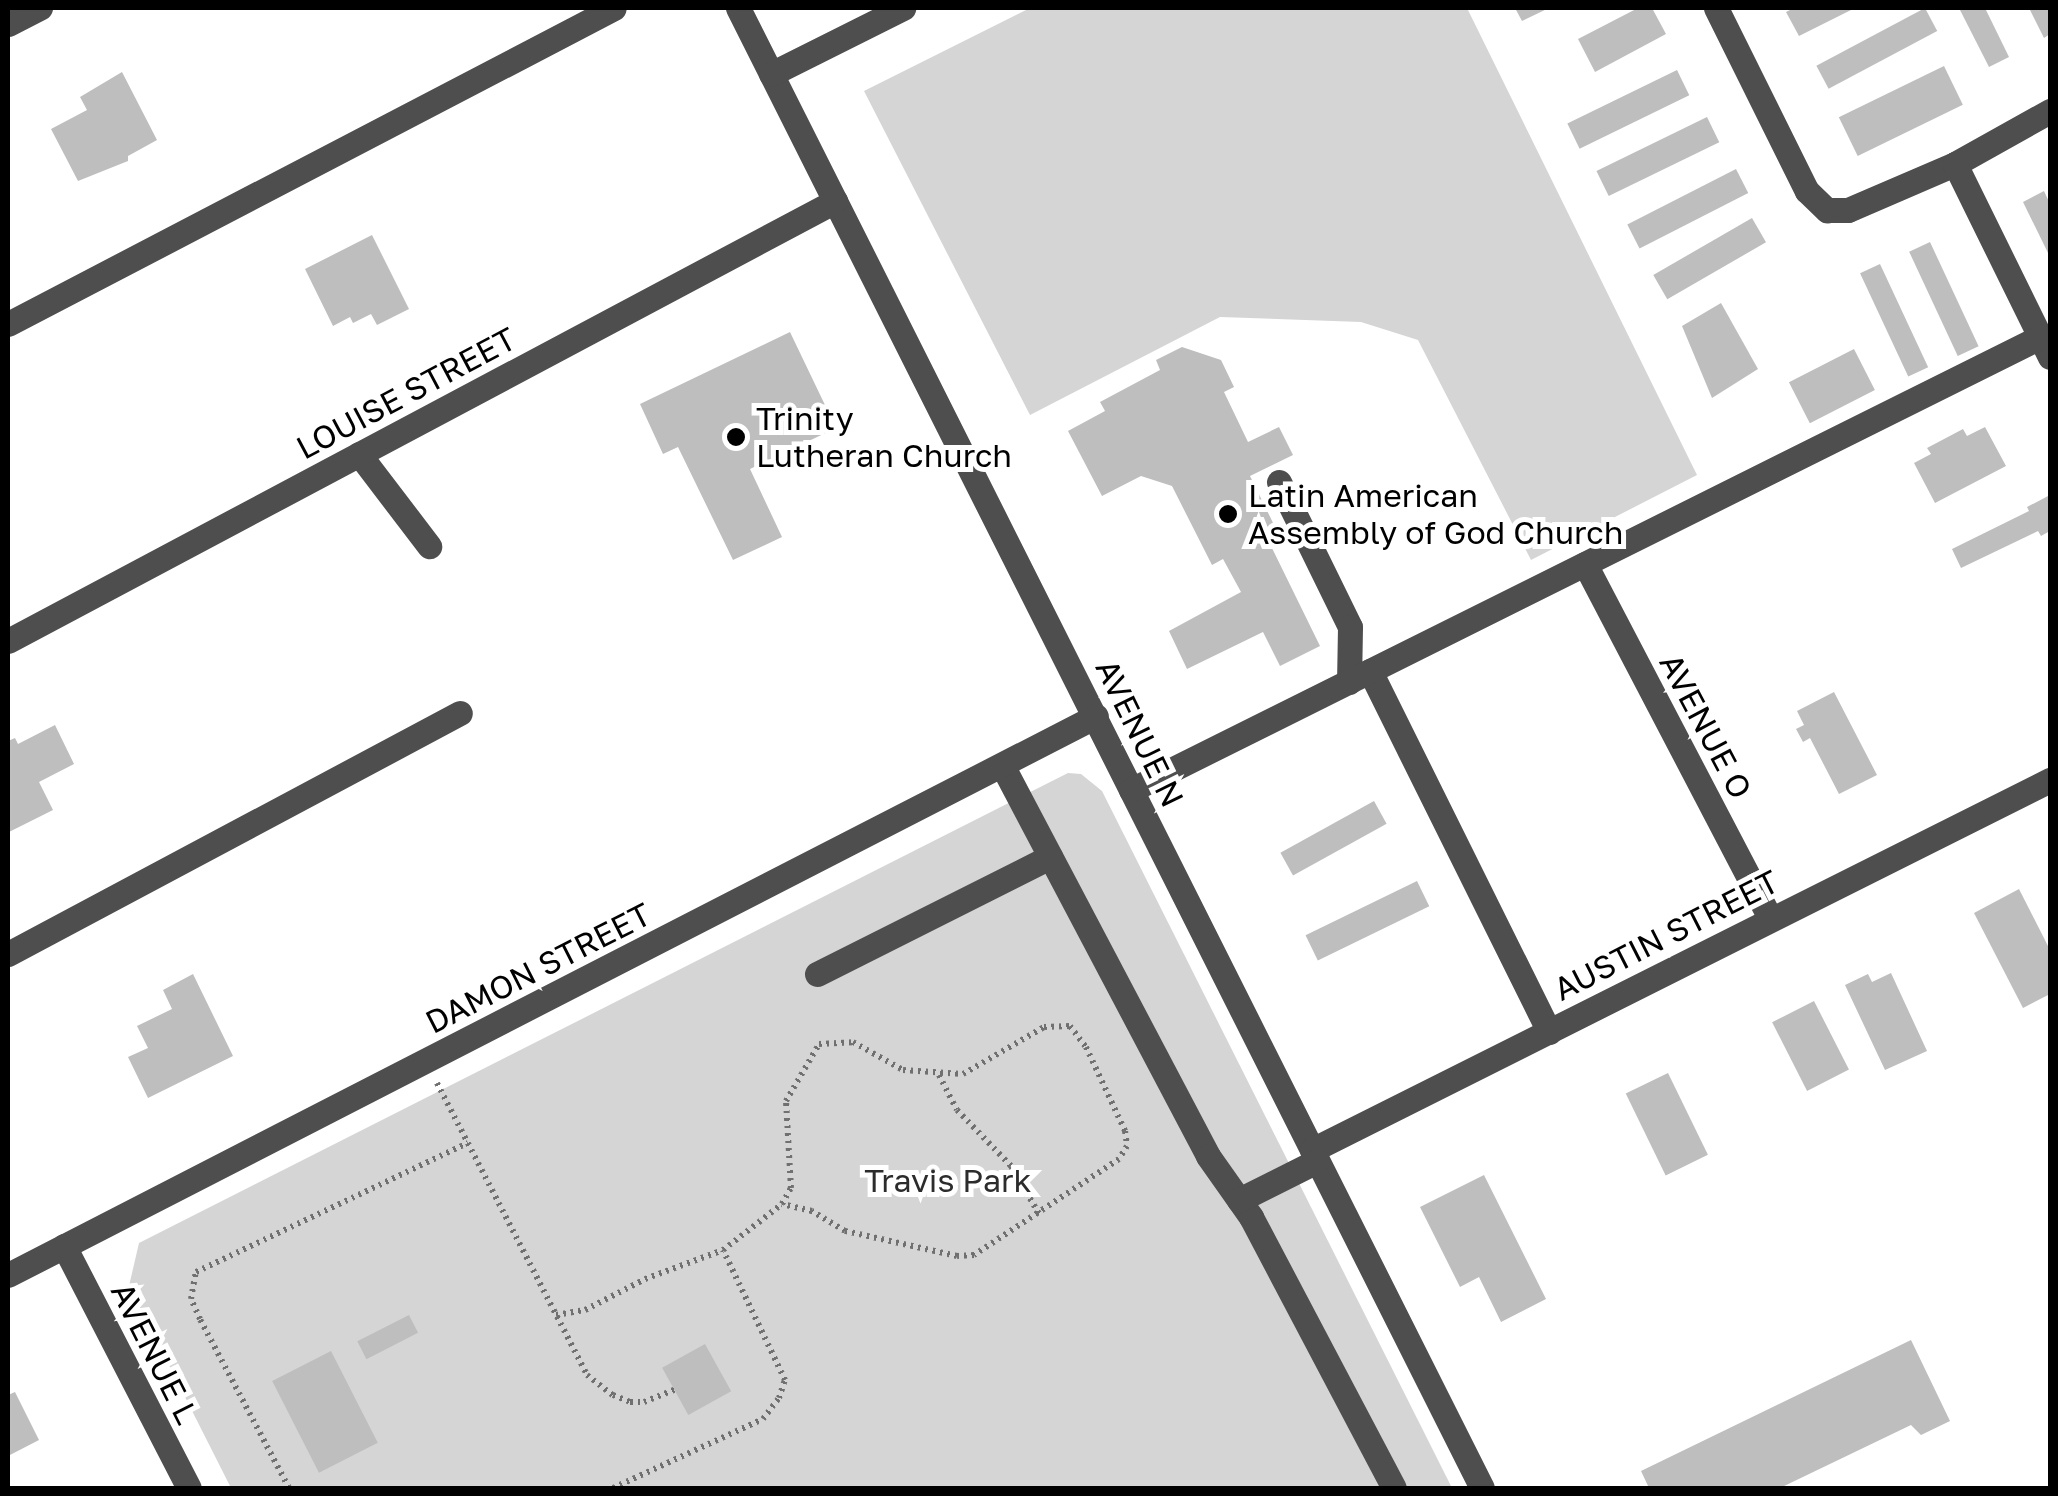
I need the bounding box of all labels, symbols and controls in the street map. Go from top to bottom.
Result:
street label: LOUISE STREET [290,319,522,467]
place label: Trinity Lutheran Church [756,400,1012,475]
marker: Trinity Lutheran Church [725,426,747,448]
place label: Latin American Assembly of God Church [1248,477,1623,552]
marker: Latin American Assembly of God Church [1217,503,1239,525]
street label: AVENUE O [1652,647,1760,805]
street label: AVENUE N [1088,653,1192,813]
street label: AUSTIN STREET [1547,862,1785,1008]
street label: DAMON STREET [419,895,657,1041]
park label: Travis Park [864,1161,1032,1199]
street label: AVENUE L [103,1276,207,1430]

